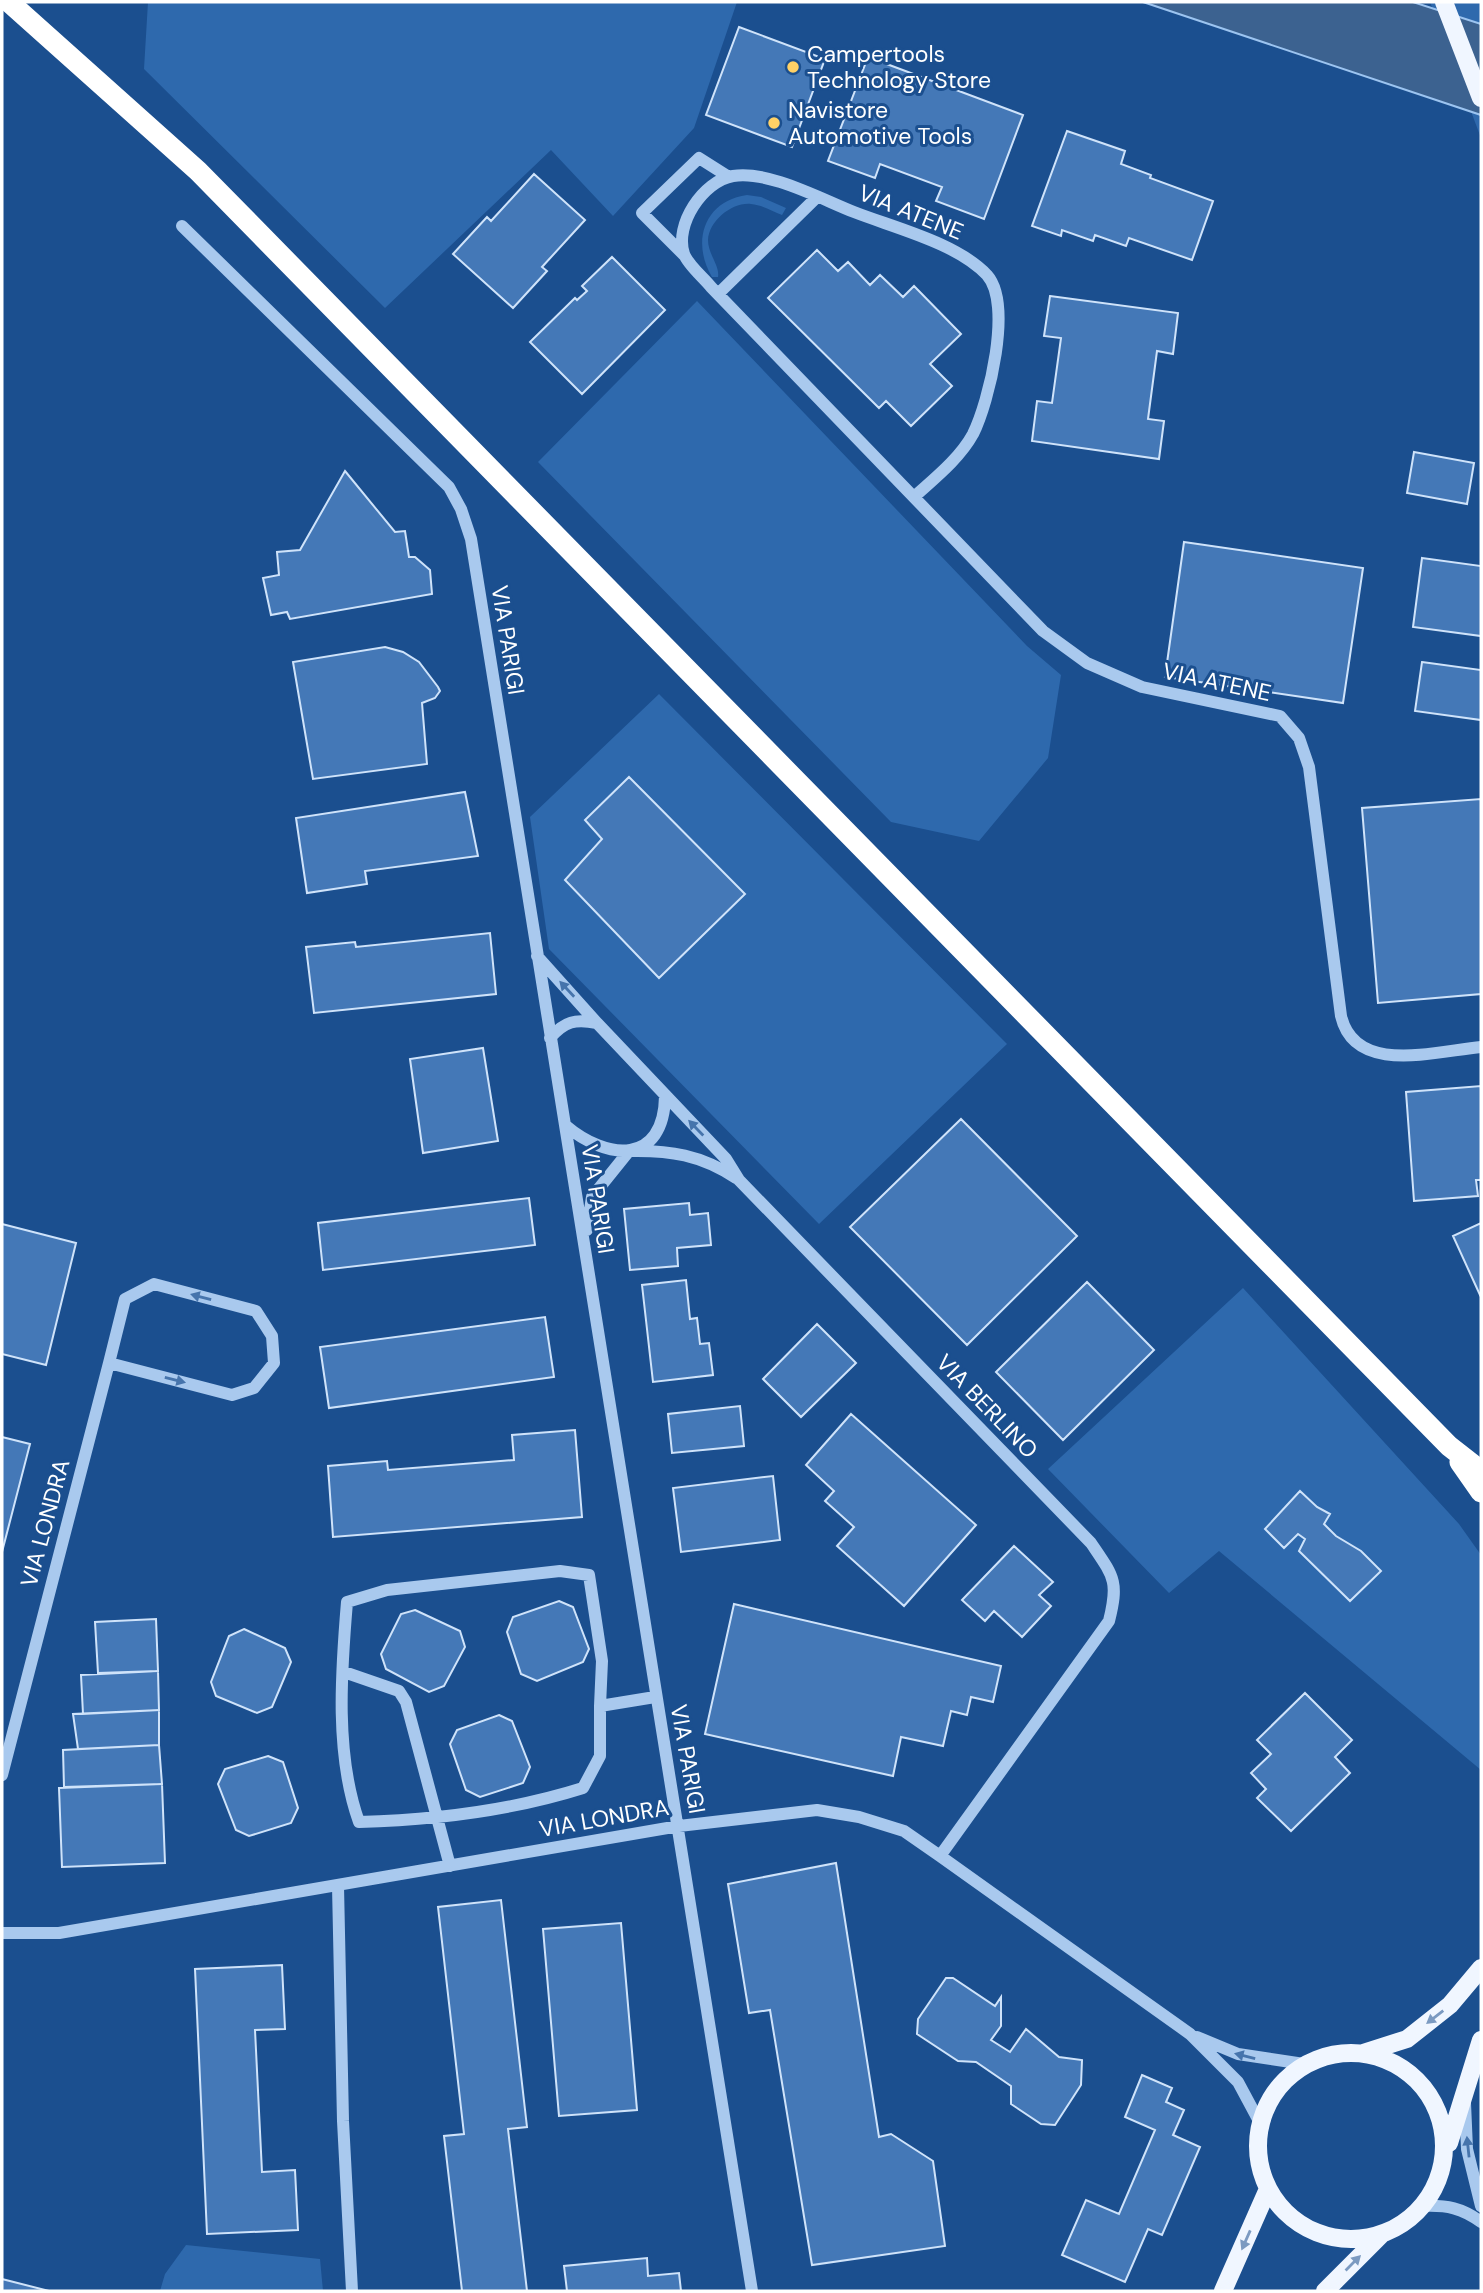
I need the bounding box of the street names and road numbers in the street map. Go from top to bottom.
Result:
street label: VIA ATENE [854,177,968,247]
street label: VIA PARIGI [485,583,531,697]
street label: VIA ATENE [1160,656,1274,708]
street label: VIA PARIGI [575,1142,621,1256]
street label: VIA BERLINO [930,1347,1044,1465]
street label: VIA LONDRA [14,1456,76,1590]
street label: VIA PARIGI [664,1702,712,1816]
street label: VIA LONDRA [537,1792,671,1844]

